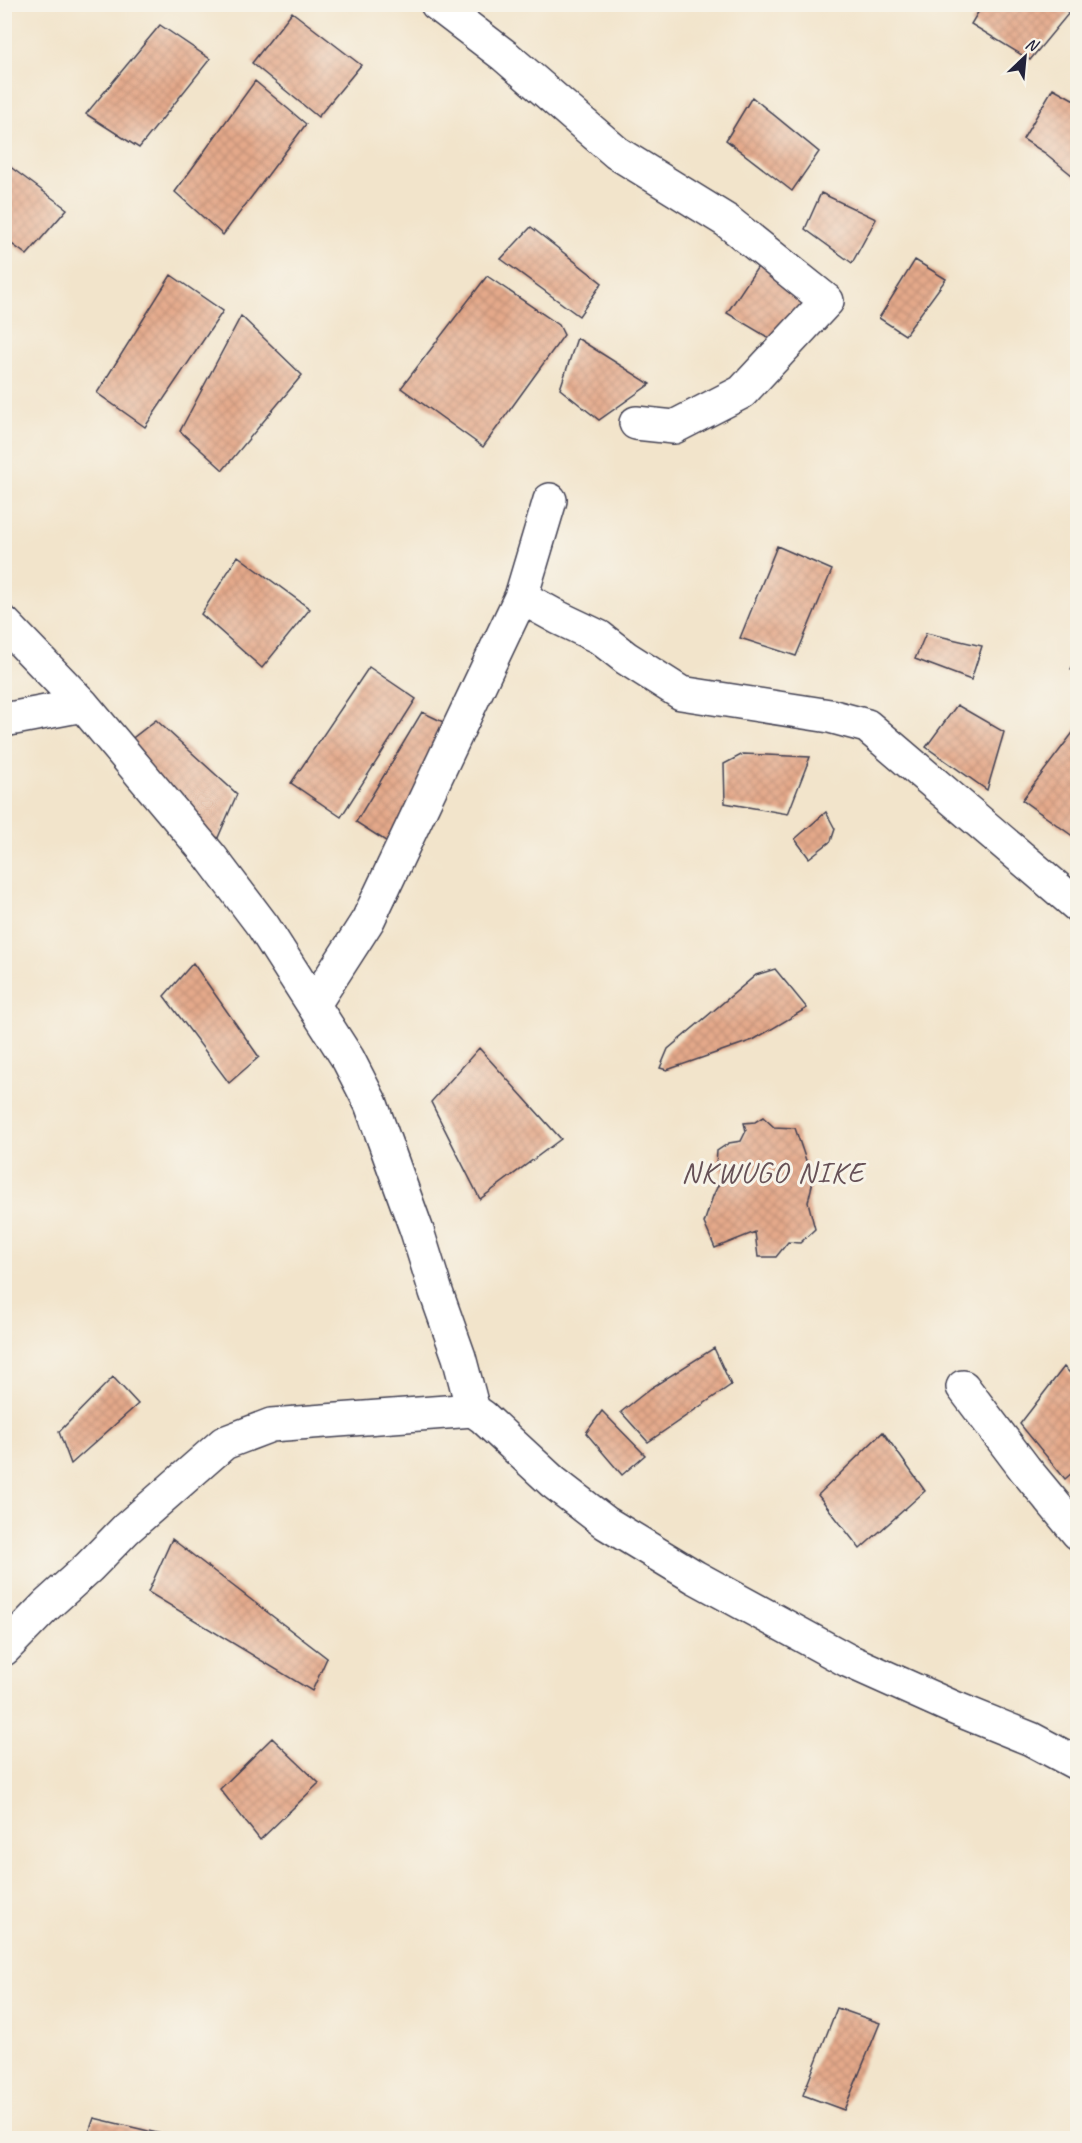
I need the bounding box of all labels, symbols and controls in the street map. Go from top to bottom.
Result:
north arrow [995,27,1055,87]
text: N [1022,33,1043,57]
district label: NKWUGO NIKE [681,1153,867,1191]

